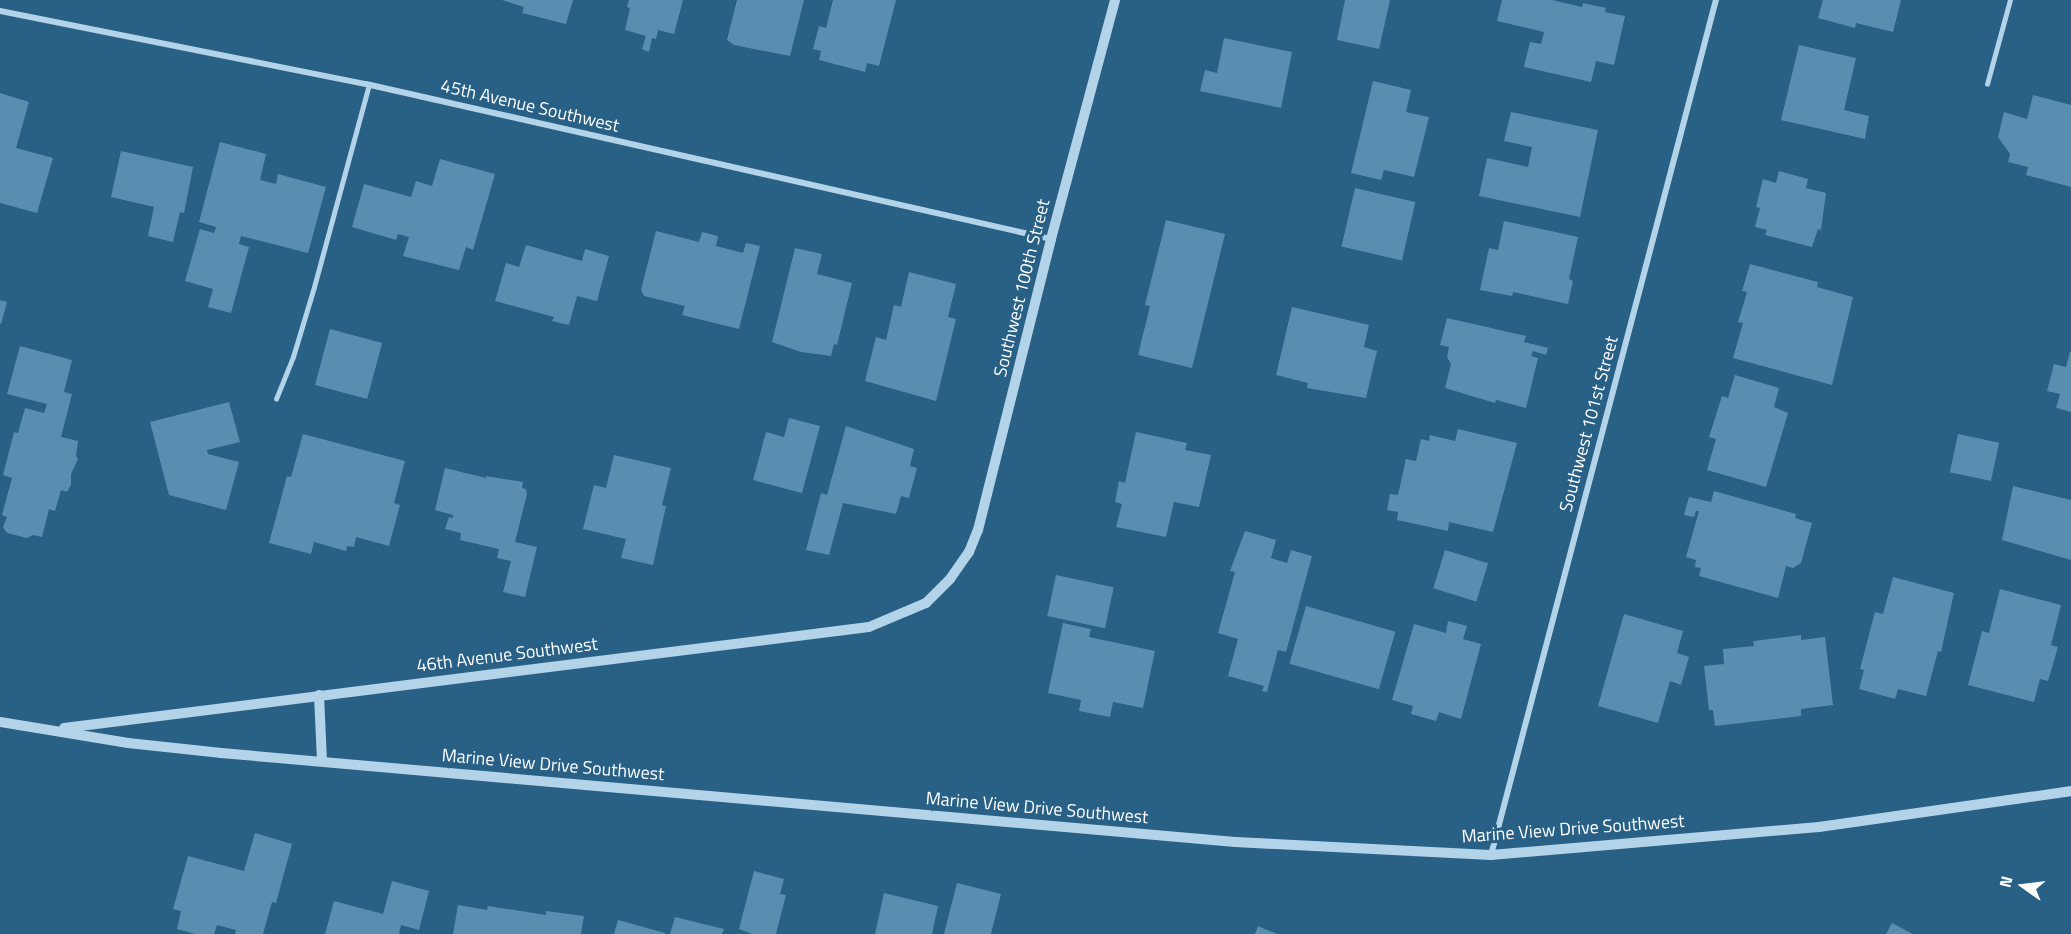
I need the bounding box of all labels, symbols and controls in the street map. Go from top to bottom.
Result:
street label: 45th Avenue Southwest [439,75,621,137]
street label: Southwest 100th Street [989,197,1055,379]
street label: Southwest 101st Street [1555,334,1623,514]
street label: 46th Avenue Southwest [415,633,599,677]
street label: Marine View Drive Southwest [441,744,665,786]
street label: Marine View Drive Southwest [925,787,1149,829]
street label: Marine View Drive Southwest [1461,810,1685,848]
north arrow [1993,856,2053,916]
text: N [1993,873,2019,890]

